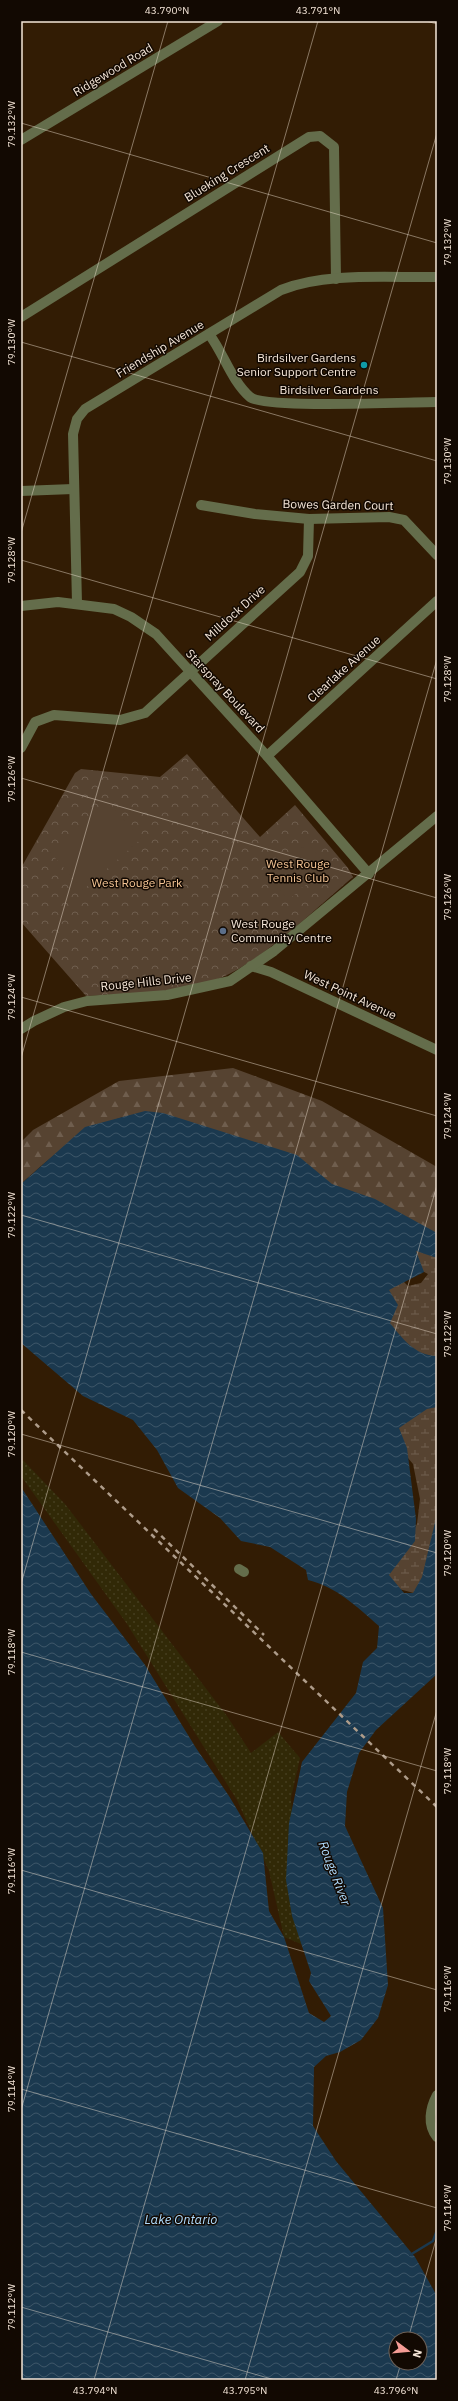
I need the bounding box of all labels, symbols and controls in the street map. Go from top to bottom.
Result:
text: 43.790°N [145,4,189,17]
text: 43.791°N [296,4,340,17]
street label: Ridgewood Road [70,40,155,99]
text: 79.132°W [5,101,18,147]
street label: Blueking Crescent [181,140,272,205]
text: 79.132°W [441,219,454,265]
street label: Friendship Avenue [113,316,207,381]
text: 79.130°W [5,319,18,365]
place label: Birdsilver Gardens Senior Support Centre [237,350,356,379]
marker: Birdsilver Gardens Senior Support Centre [359,360,369,370]
street label: Birdsilver Gardens [279,382,379,397]
text: 79.130°W [441,438,454,484]
street label: Bowes Garden Court [282,496,394,513]
text: 79.128°W [5,537,18,583]
street label: Milldock Drive [201,581,268,644]
street label: Clearlake Avenue [304,632,384,705]
street label: Starspray Boulevard [183,646,268,736]
text: 79.128°W [441,656,454,702]
text: 79.126°W [5,756,18,802]
park label: West Rouge Tennis Club [266,856,330,885]
text: 79.126°W [441,874,454,920]
park label: West Rouge Park [92,875,183,890]
place label: West Rouge Community Centre [231,916,332,945]
marker: West Rouge Community Centre [218,926,228,936]
street label: West Point Avenue [301,966,399,1023]
street label: Rouge Hills Drive [100,969,192,994]
text: 79.124°W [5,974,18,1020]
text: 79.124°W [441,1093,454,1139]
text: 79.122°W [5,1192,18,1238]
text: 79.122°W [441,1311,454,1357]
text: 79.120°W [5,1411,18,1457]
text: 79.120°W [441,1530,454,1576]
text: 79.118°W [5,1629,18,1675]
text: 79.118°W [441,1748,454,1794]
water label: Rouge River [314,1839,355,1909]
text: 79.116°W [5,1848,18,1894]
text: 79.116°W [441,1966,454,2012]
text: 79.114°W [5,2066,18,2112]
text: 79.114°W [441,2185,454,2231]
water label: Lake Ontario [144,2211,218,2228]
text: 79.112°W [5,2284,18,2330]
north arrow [388,2331,428,2371]
text: N [410,2348,425,2360]
text: 43.794°N [73,2384,117,2397]
text: 43.795°N [223,2384,267,2397]
text: 43.796°N [374,2384,418,2397]

